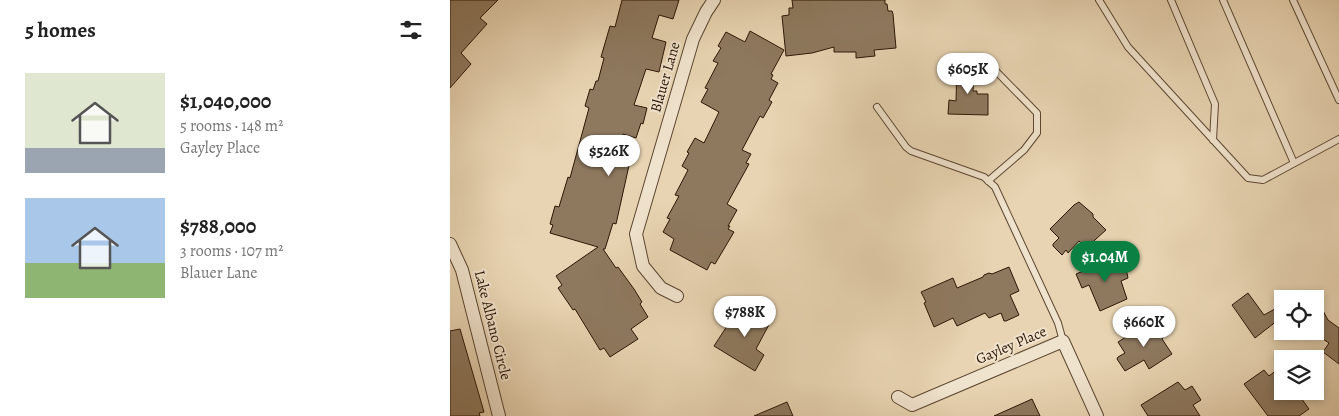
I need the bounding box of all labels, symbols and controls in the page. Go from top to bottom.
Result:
text: 5 homes [25,16,96,44]
icon: filters [397,16,425,44]
street label: Blauer Lane [645,39,685,115]
pin: $605K [933,52,1003,95]
text: $605K [948,58,988,80]
text: $1,040,000 [180,87,271,115]
icon: home [65,93,125,153]
text: 5 rooms · 148 m² [180,115,283,137]
pin: $526K [574,134,644,177]
text: Gayley Place [180,137,260,159]
text: $526K [589,140,629,162]
text: $788,000 [180,212,256,240]
icon: home [65,218,125,278]
text: 3 rooms · 107 m² [180,240,283,262]
pin: $1.04M [1064,240,1146,283]
text: $1.04M [1082,246,1128,268]
text: Blauer Lane [180,262,258,284]
street label: Lake Albano Circle [470,268,516,382]
map controls [1274,290,1324,400]
button: locate [1274,290,1324,340]
pin: $788K [710,296,780,338]
text: $788K [725,301,765,323]
pin: $660K [1109,306,1179,348]
text: $660K [1124,311,1164,333]
street label: Gayley Place [973,321,1050,369]
button: layers [1274,350,1324,400]

